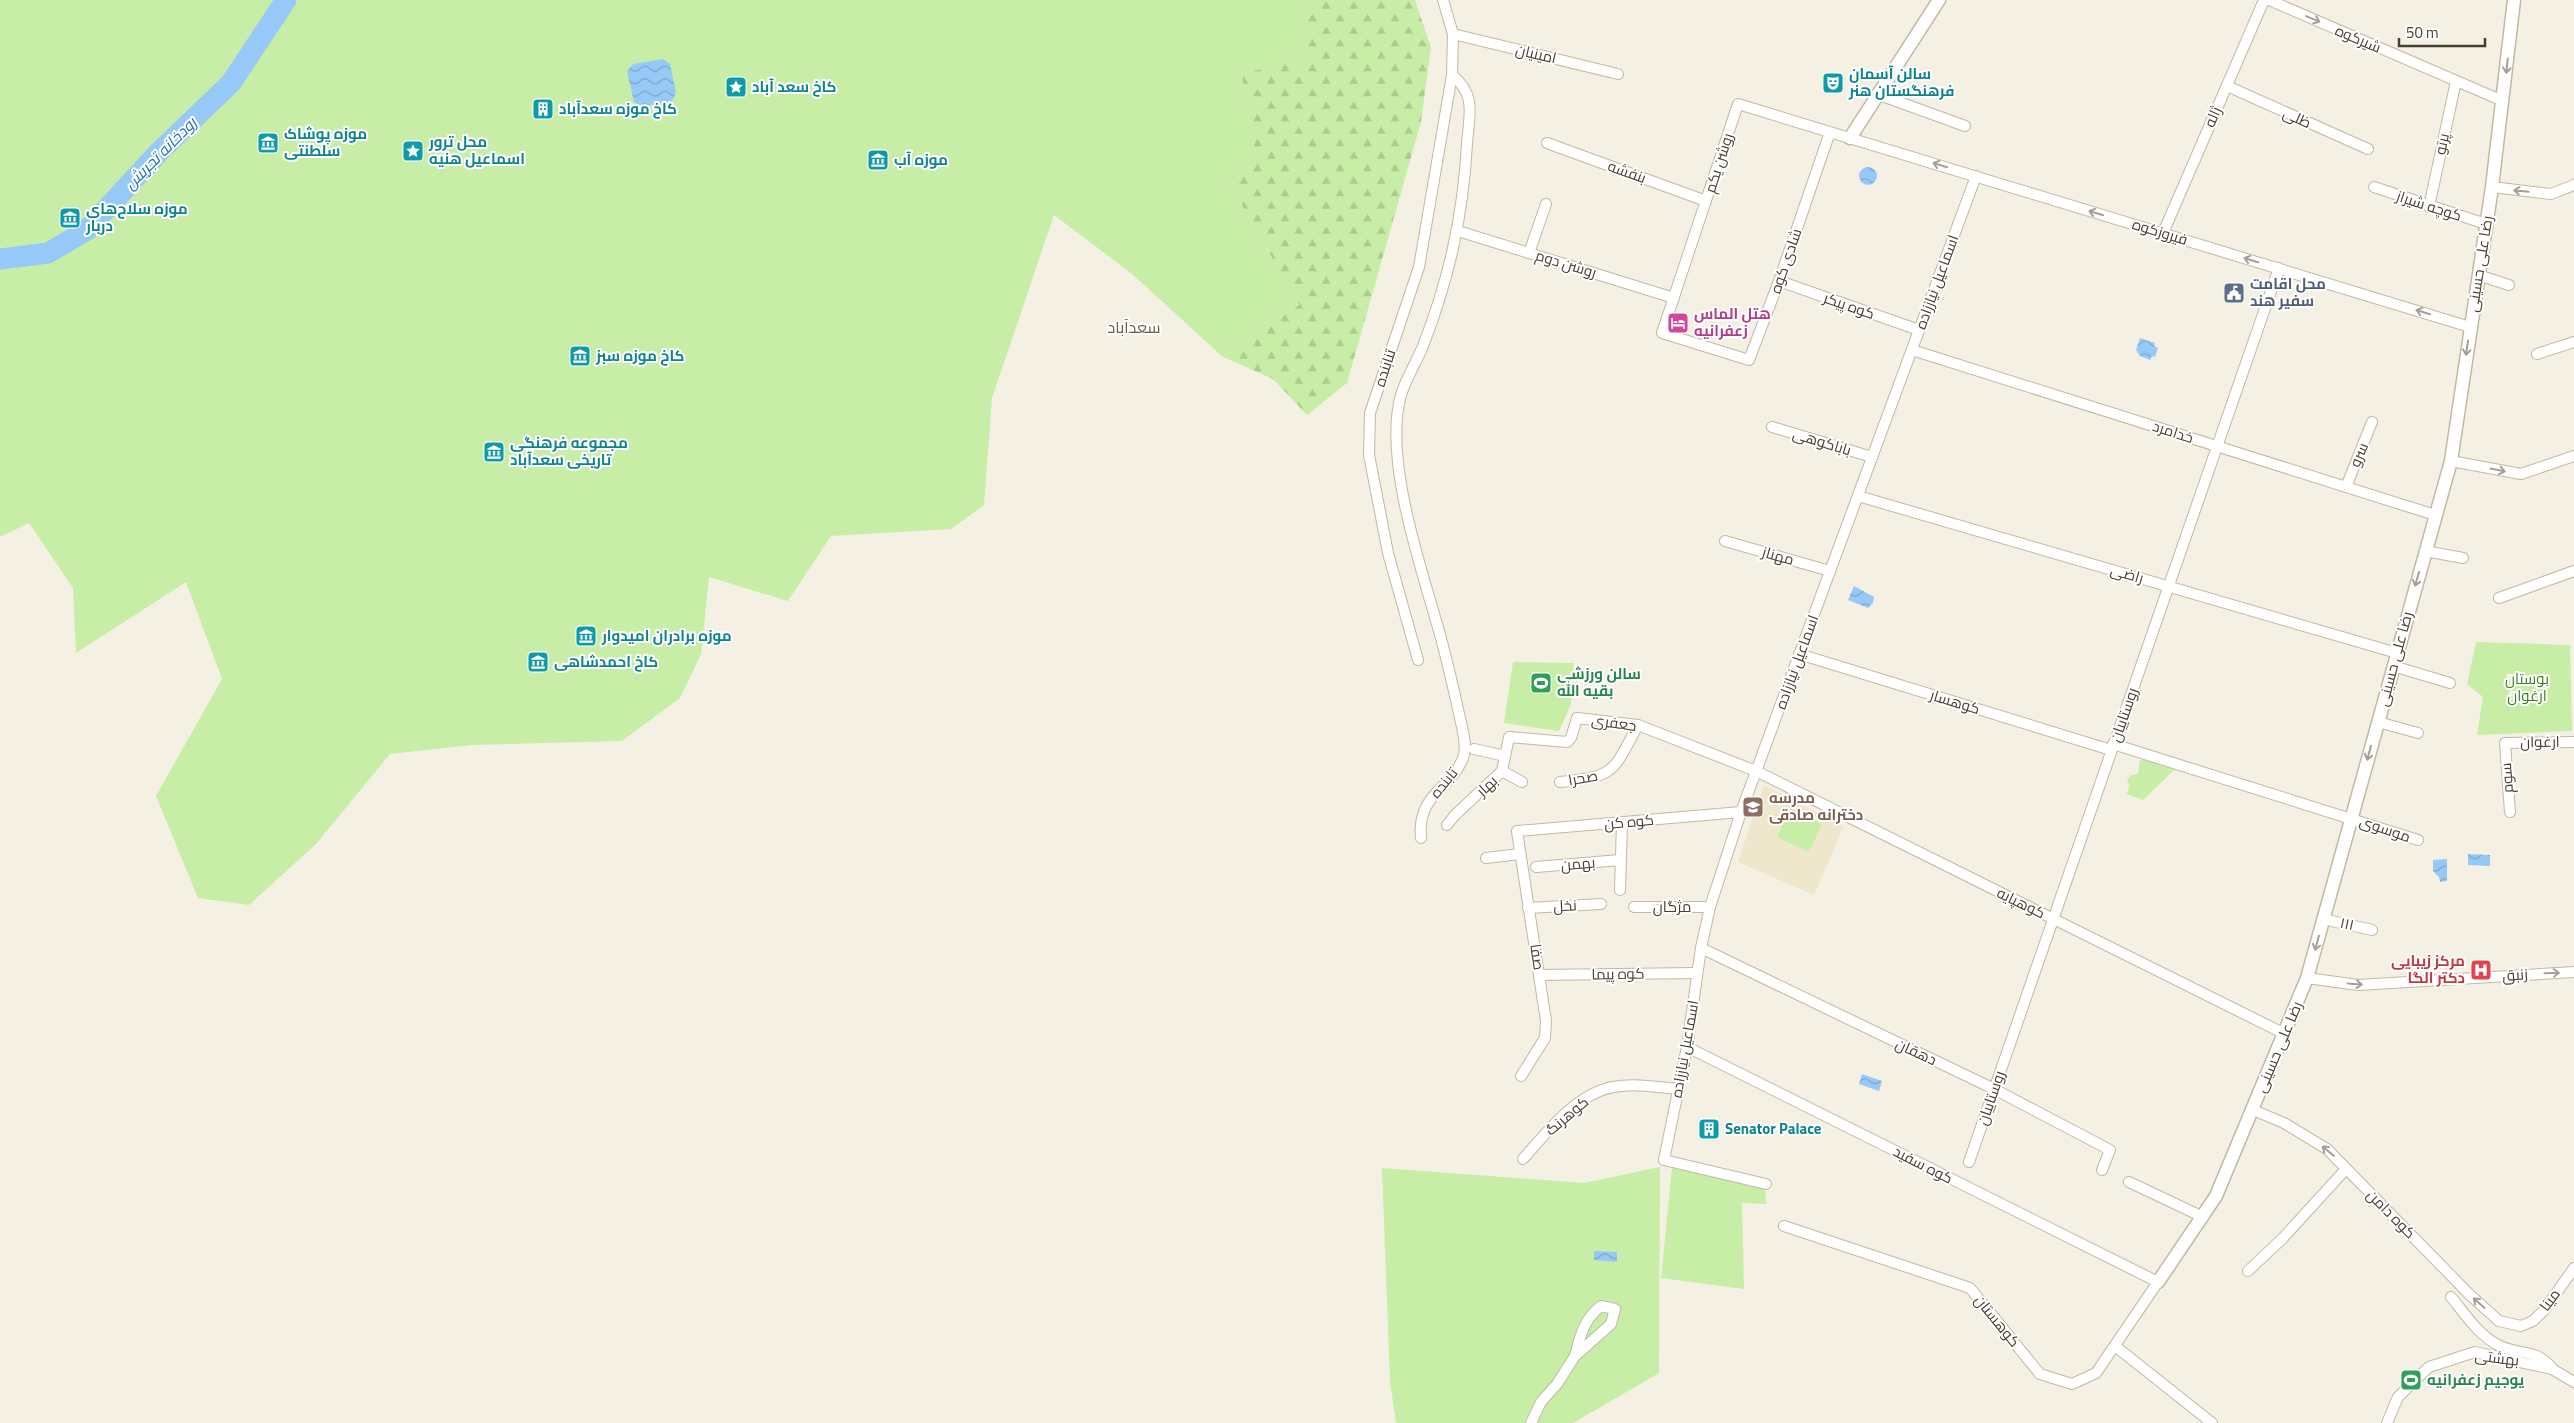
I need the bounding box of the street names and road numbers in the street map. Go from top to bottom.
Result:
street label: شیرکوه [2332,19,2385,59]
street label: امینیان [1513,38,1559,69]
street label: ظلی [2279,101,2315,134]
street label: ژاله [2198,103,2227,131]
street label: روشن یکم [1698,130,1739,196]
street label: پرتو [2428,131,2455,157]
street label: بنفشه [1605,154,1650,189]
street label: کوچه شیراز [2392,184,2465,227]
street label: فیروزکوه [2130,212,2191,251]
street label: رضا علی حسینی [2461,214,2498,314]
street label: شادی کوه [1764,225,1807,297]
street label: اسماعیل نیاززاده [1909,231,1964,332]
street label: روشن دوم [1533,243,1600,284]
street label: کوه پیکر [1819,286,1878,325]
street label: تنابنده [1368,346,1401,389]
street label: خدامرد [2150,414,2197,449]
street label: باباکوهی [1790,422,1854,461]
street label: سرو [2343,439,2374,471]
street label: مهناز [1758,540,1797,571]
street label: راضی [2108,558,2146,589]
street label: رضا علی حسینی [2371,609,2418,709]
street label: اسماعیل نیاززاده [1769,611,1824,712]
street label: کوهسار [1926,683,1983,720]
street label: روستاییان [2104,685,2144,745]
street label: جعفری [1590,708,1638,737]
street label: ارغوان [2520,730,2560,753]
street label: تابنده [1424,762,1463,803]
street label: سوم [2494,762,2519,794]
street label: صحرا [1566,764,1600,791]
street label: بهار [1470,770,1503,802]
street label: کوه کن [1603,808,1655,835]
street label: موسوی [2356,809,2414,848]
street label: بهمن [1560,851,1596,876]
street label: کوهپایه [1993,881,2049,924]
street label: نخل [1553,893,1577,918]
street label: مژگان [1653,895,1691,918]
street label: ۱۱۱ [2338,911,2356,936]
street label: صفا [1524,942,1551,972]
street label: کوه پیما [1591,962,1645,985]
street label: زنبق [2501,962,2529,987]
street label: اسماعیل نیاززاده [1665,998,1704,1100]
street label: رضا علی حسینی [2249,998,2308,1096]
street label: دهقان [1892,1032,1941,1071]
street label: روستاییان [1971,1068,2011,1128]
street label: کوهرنگ [1540,1090,1594,1141]
street label: کوه سفید [1889,1140,1957,1189]
street label: کوه دامن [2361,1184,2421,1244]
street label: مینا [2534,1284,2566,1316]
street label: کوهستان [1969,1289,2026,1352]
street label: بهشتی [2474,1343,2521,1372]

